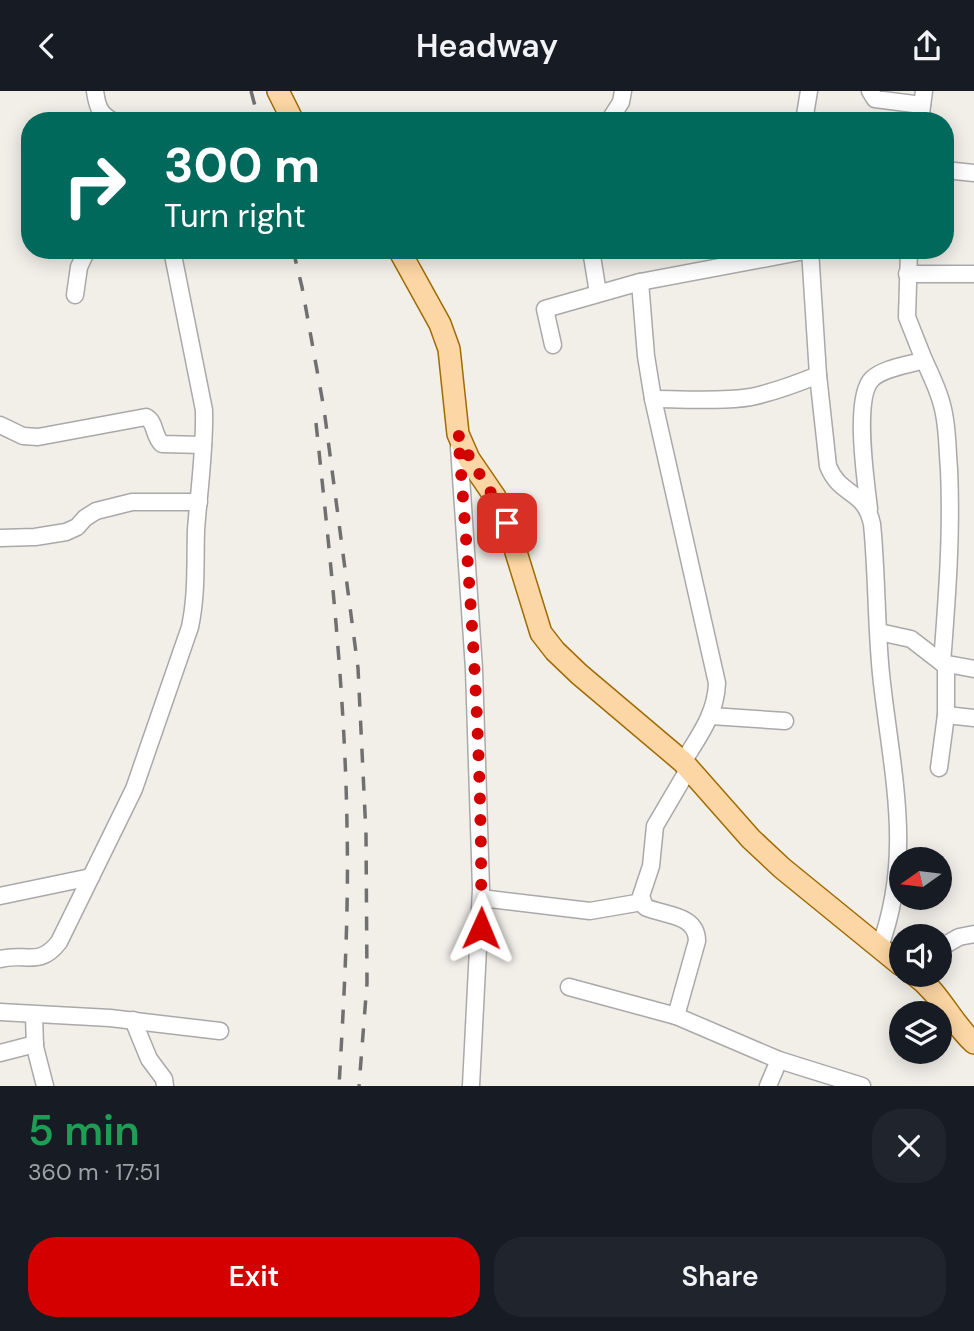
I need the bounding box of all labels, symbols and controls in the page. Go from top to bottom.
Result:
text: Headway [416,25,558,67]
icon: back [28,27,66,65]
icon: share [908,27,946,65]
text: 300 m [164,133,320,197]
icon: right [49,140,140,231]
text: Turn right [164,195,306,237]
pin [477,493,537,553]
icon: arrive [488,504,526,542]
north arrow [889,847,952,910]
map controls [889,847,952,1064]
position arrow [444,891,518,965]
button: sound [889,924,952,987]
button: layers [889,1001,952,1064]
text: 5 min [28,1103,140,1158]
button: close [872,1109,946,1183]
text: 360 m · 17:51 [28,1157,160,1187]
button: Exit [28,1237,480,1317]
button: Share [494,1237,946,1317]

